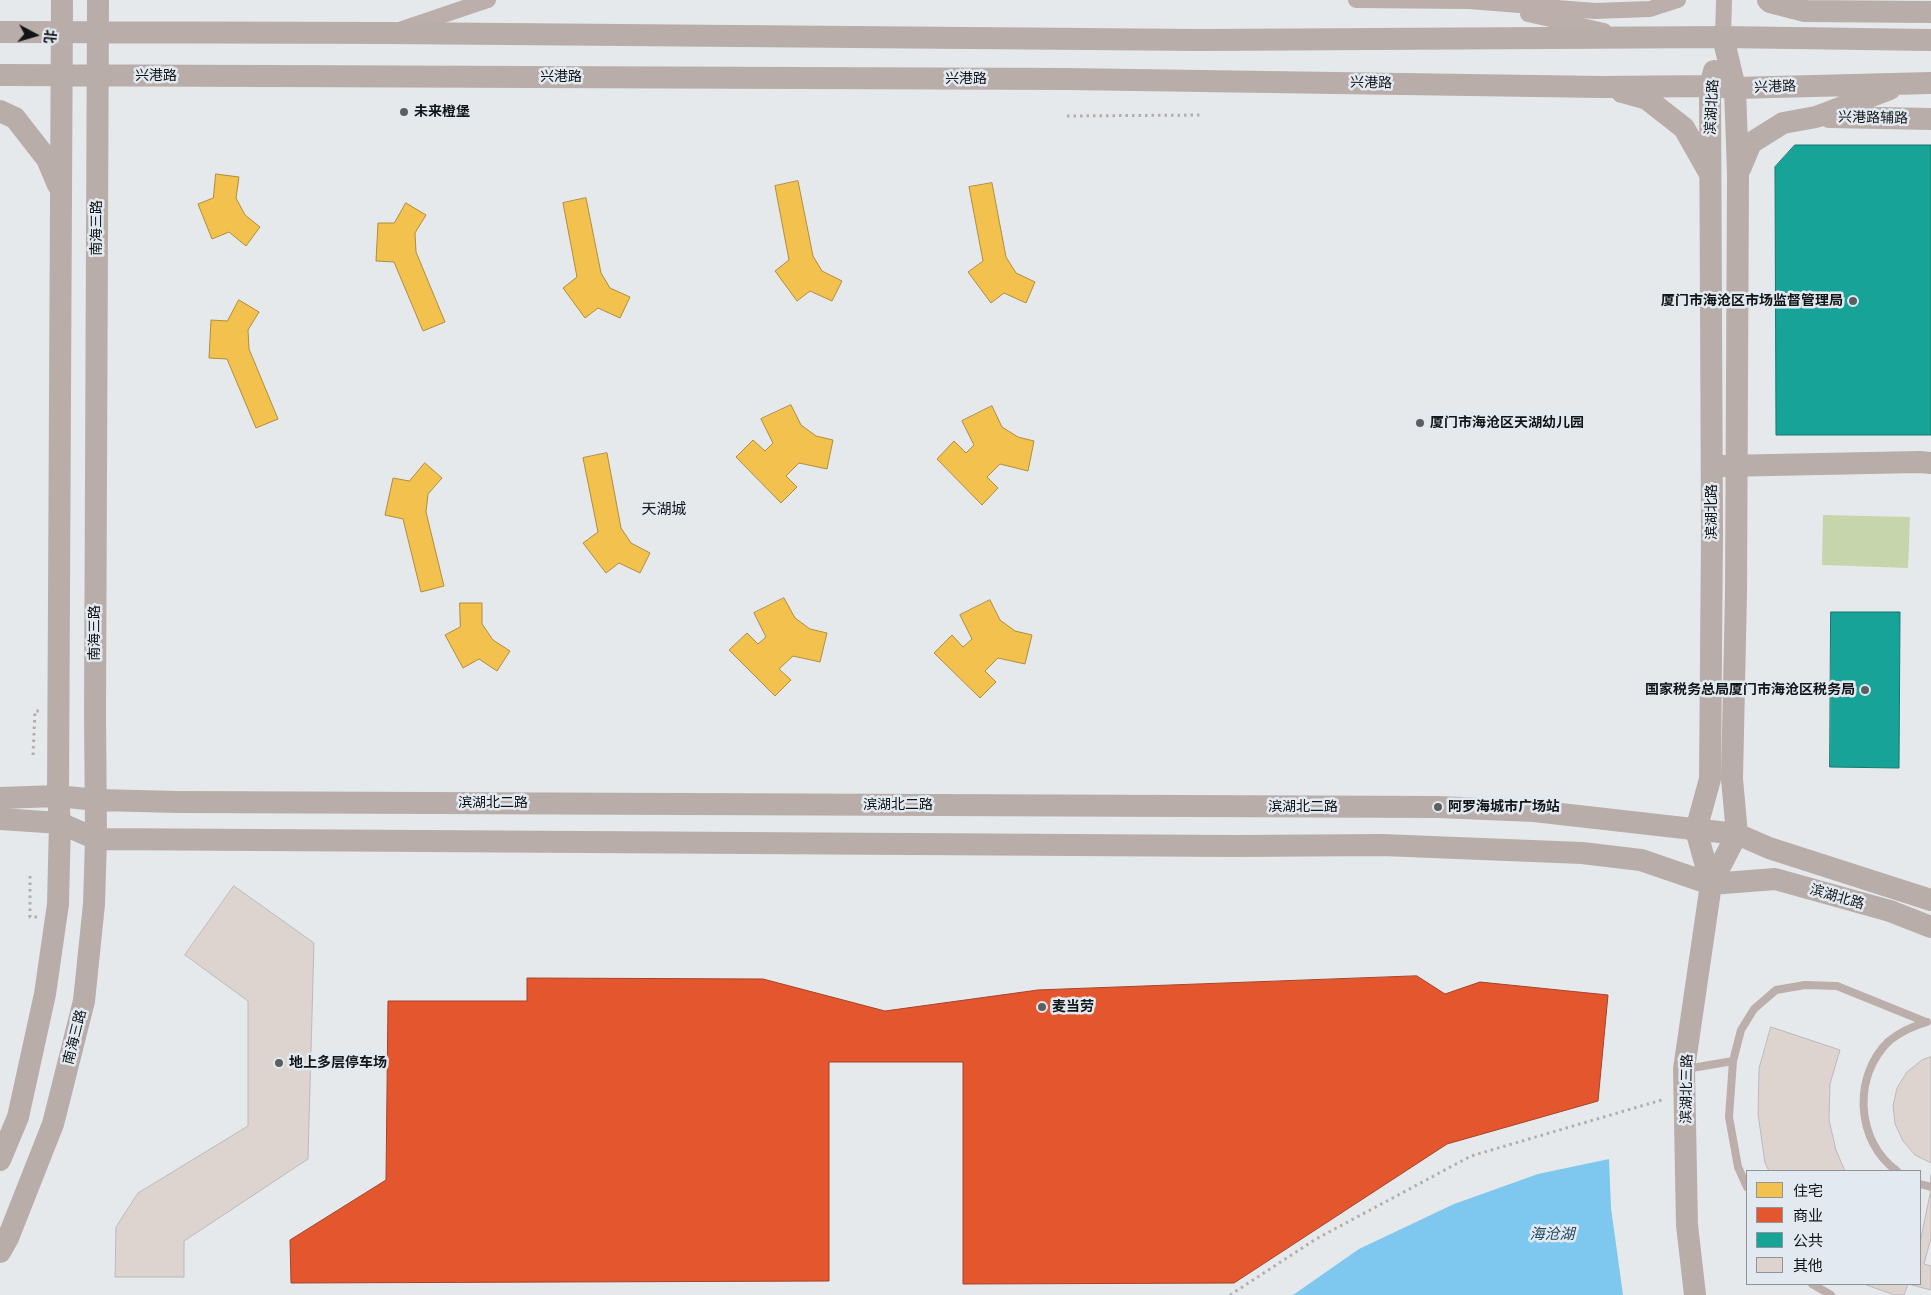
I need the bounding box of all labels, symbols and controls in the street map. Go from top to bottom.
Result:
north arrow [10,10,60,60]
text: 北 [41,29,60,44]
street label: 兴港路 [135,68,177,84]
street label: 兴港路 [540,69,582,85]
street label: 兴港路 [945,71,987,87]
street label: 兴港路 [1350,74,1392,92]
street label: 兴港路 [1754,78,1796,96]
street label: 滨湖北路 [1702,79,1722,135]
place label: 未来橙堡 [414,104,470,120]
marker: 未来橙堡 [398,106,410,118]
street label: 兴港路辅路 [1838,109,1908,127]
street label: 南海三路 [89,200,105,256]
place label: 厦门市海沧区市场监督管理局 [1661,293,1843,309]
marker: 厦门市海沧区市场监督管理局 [1847,295,1859,307]
place label: 厦门市海沧区天湖幼儿园 [1430,415,1584,431]
marker: 厦门市海沧区天湖幼儿园 [1414,417,1426,429]
street label: 滨湖北路 [1704,484,1720,540]
district label: 天湖城 [642,500,686,518]
street label: 南海三路 [87,605,103,661]
place label: 国家税务总局厦门市海沧区税务局 [1645,682,1855,698]
marker: 国家税务总局厦门市海沧区税务局 [1859,684,1871,696]
street label: 滨湖北二路 [458,795,528,811]
street label: 滨湖北二路 [863,797,933,813]
street label: 滨湖北二路 [1268,799,1338,815]
place label: 阿罗海城市广场站 [1448,799,1560,815]
marker: 阿罗海城市广场站 [1432,801,1444,813]
street label: 滨湖北路 [1808,881,1866,913]
place label: 麦当劳 [1052,999,1094,1015]
marker: 麦当劳 [1036,1001,1048,1013]
street label: 南海三路 [60,1008,90,1066]
street label: 滨湖北三路 [1678,1054,1696,1124]
place label: 地上多层停车场 [289,1055,387,1071]
marker: 地上多层停车场 [273,1057,285,1069]
legend [1746,1170,1921,1285]
text: 住宅 [1793,1181,1823,1200]
text: 商业 [1793,1206,1823,1225]
water label: 海沧湖 [1530,1225,1574,1243]
text: 公共 [1793,1231,1823,1250]
text: 其他 [1793,1256,1823,1275]

